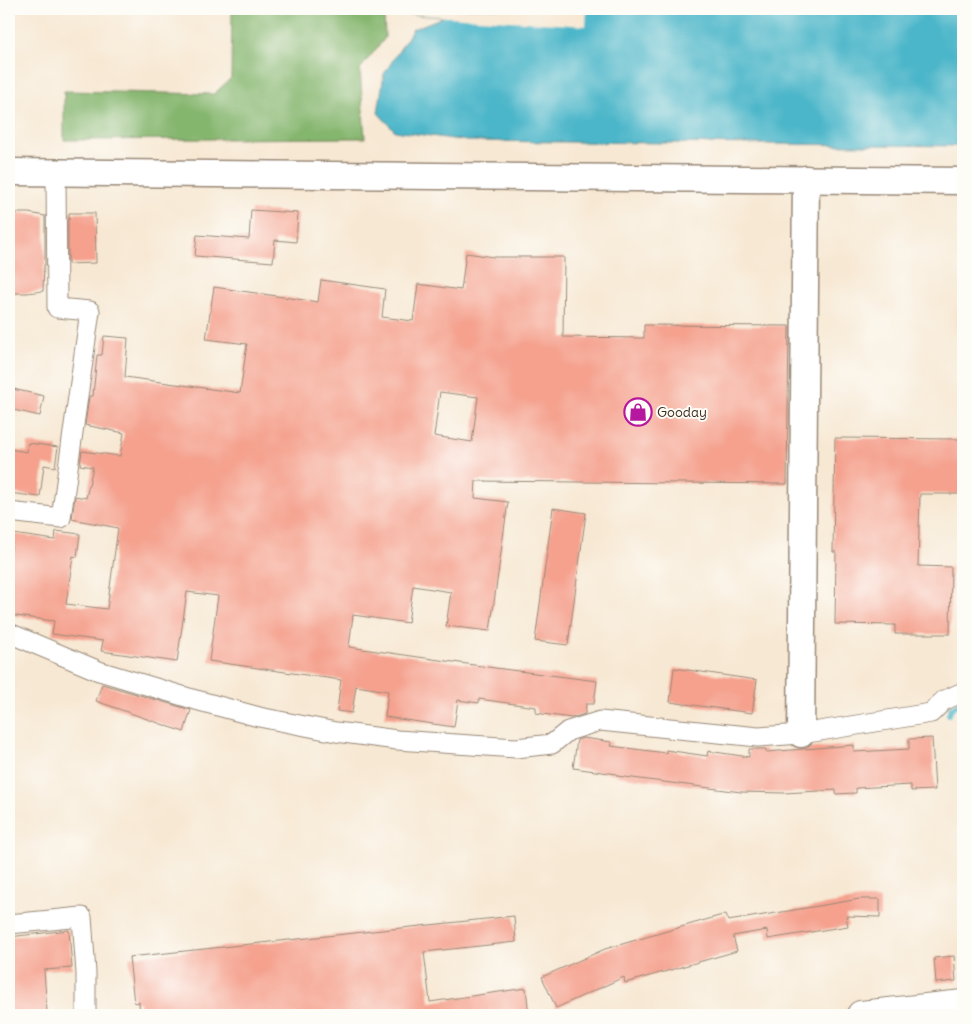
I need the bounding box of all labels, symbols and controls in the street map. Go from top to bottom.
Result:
shop icon: Gooday [623,397,653,427]
place label: Gooday [657,403,707,421]

